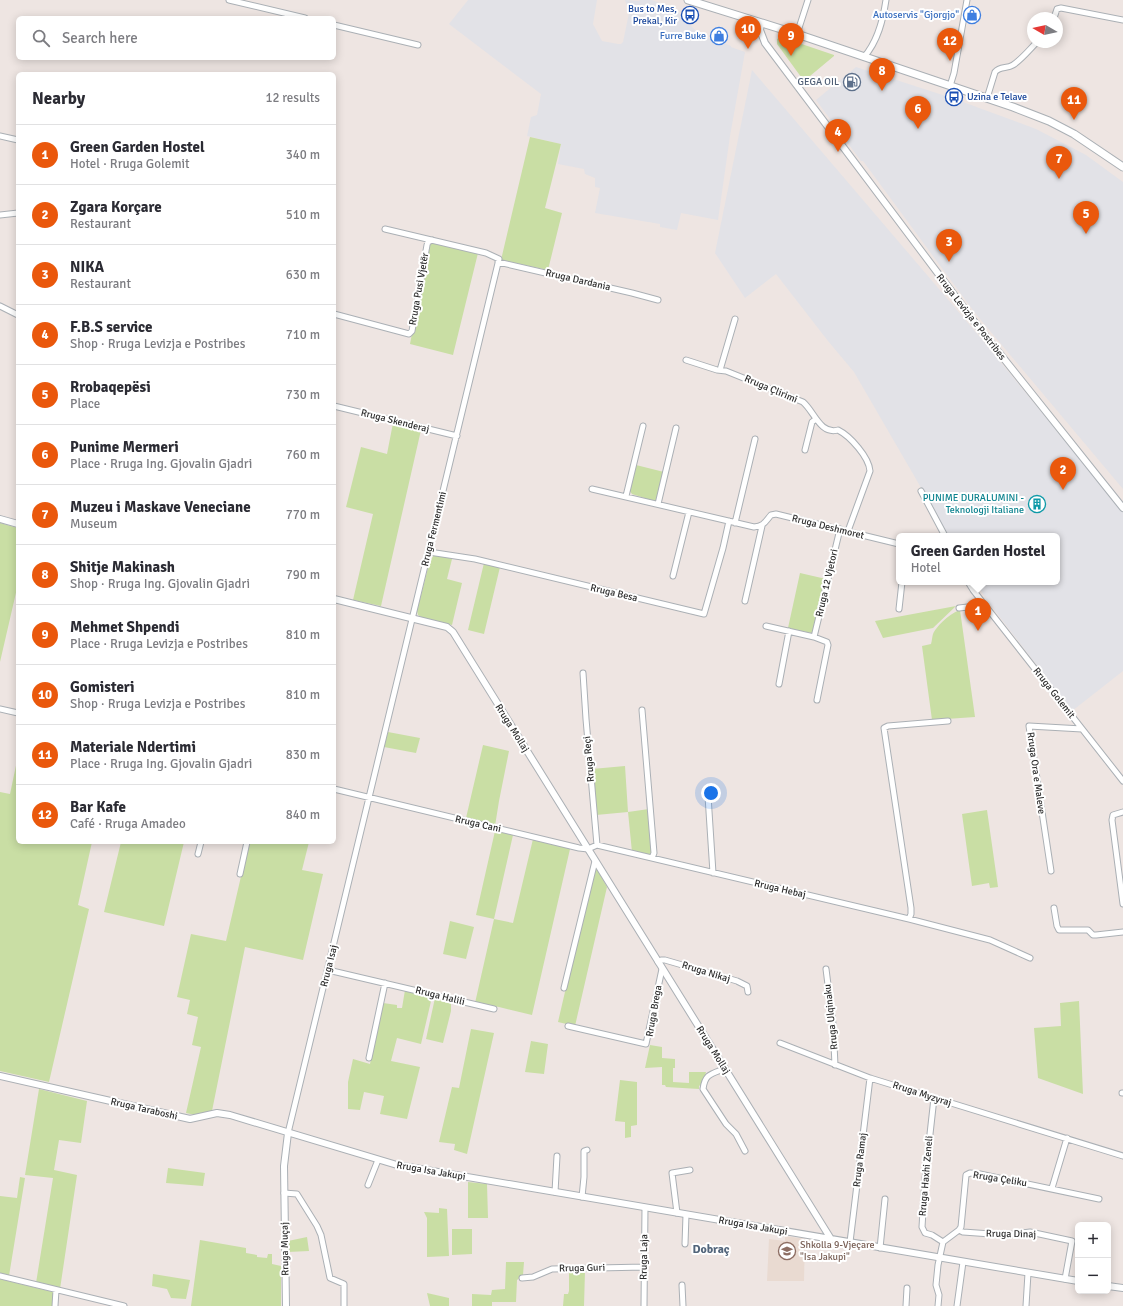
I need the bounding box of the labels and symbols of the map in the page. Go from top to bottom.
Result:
place label: Bus to Mes, Prekal, Kir [628,3,677,27]
bus stop icon: Bus to Mes, Prekal, Kir [680,5,700,25]
shop icon: Autoservis "Gjorgjo" [962,5,982,25]
place label: Autoservis "Gjorgjo" [873,9,959,21]
north arrow [1027,12,1063,48]
pin: 10 [735,16,761,49]
pin: 9 [778,23,804,56]
shop icon: Furre Buke [709,26,729,46]
pin: 12 [937,28,963,61]
place label: Furre Buke [660,30,706,42]
pin: 8 [869,58,895,91]
fuel station icon: GEGA OIL [842,72,862,92]
place label: GEGA OIL [798,76,839,88]
bus stop icon: Uzina e Telave [944,87,964,107]
pin: 11 [1061,87,1087,120]
place label: Uzina e Telave [967,91,1027,103]
pin: 6 [905,96,931,129]
pin: 4 [825,119,851,152]
pin: 7 [1046,146,1072,179]
pin: 5 [1073,201,1099,234]
pin: 3 [936,229,962,262]
street label: Rruga Pusi Vjetër [407,251,431,326]
street label: Rruga Dardania [544,267,612,293]
street label: Rruga Levizja e Postribes [934,271,1009,363]
street label: Rruga Çlirimi [743,372,799,406]
street label: Rruga Skenderaj [359,407,431,435]
pin: 2 [1050,457,1076,490]
street label: Rruga Fermentimi [419,490,449,568]
place label: PUNIME DURALUMINI - Teknologji Italiane [923,492,1024,516]
building icon: PUNIME DURALUMINI - Teknologji Italiane [1027,494,1047,514]
street label: Rruga Deshmoret [791,512,866,542]
street label: Rruga 12 Vjetori [813,548,841,618]
street label: Rruga Besa [589,582,639,604]
pin: 1 [965,598,991,631]
street label: Rruga Golemit [1030,665,1078,721]
street label: Rruga Mollaj [492,702,532,755]
street label: Rruga Ora e Maleve [1024,731,1048,815]
street label: Rruga Reçi [581,736,597,782]
your location [701,783,721,803]
street label: Rruga Cani [454,813,502,835]
street label: Rruga Hebaj [753,877,807,901]
street label: Rruga Isaj [318,944,340,988]
street label: Rruga Nikaj [680,959,732,985]
street label: Rruga Ulqinaku [822,983,840,1051]
street label: Rruga Halili [414,984,466,1008]
street label: Rruga Brega [644,984,664,1038]
street label: Rruga Mollaj [693,1024,733,1077]
street label: Rruga Myzyraj [891,1079,953,1109]
street label: Rruga Taraboshi [109,1095,179,1123]
street label: Rruga Ramaj [851,1132,869,1188]
street label: Rruga Haxhi Zeneli [916,1135,936,1217]
street label: Rruga Isa Jakupi [396,1159,466,1183]
street label: Rruga Çeliku [972,1169,1028,1189]
street label: Rruga Isa Jakupi [718,1214,788,1238]
street label: Rruga Muçaj [279,1222,291,1276]
street label: Rruga Dinaj [986,1228,1036,1240]
street label: Rruga Laja [638,1234,650,1280]
place label: Shkolla 9-Vjeçare "Isa Jakupi" [800,1239,874,1263]
school or university icon: Shkolla 9-Vjeçare "Isa Jakupi" [777,1241,797,1261]
district label: Dobraç [692,1242,730,1257]
street label: Rruga Guri [559,1262,605,1274]

